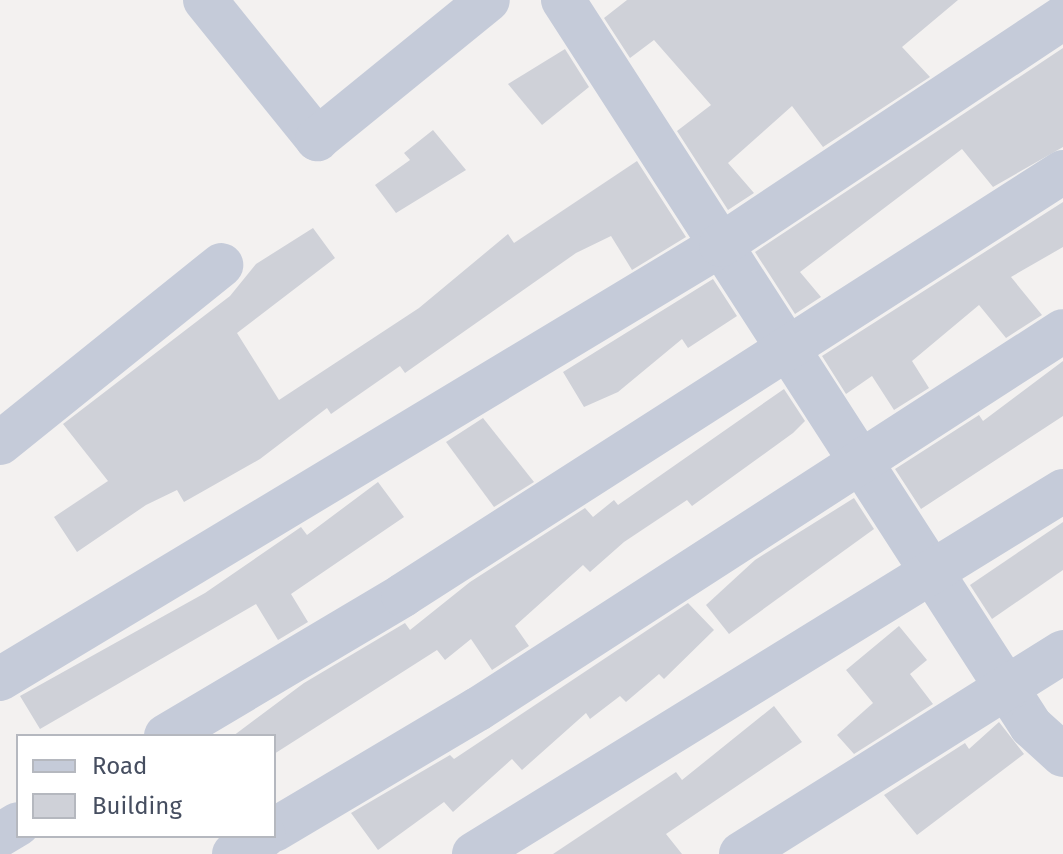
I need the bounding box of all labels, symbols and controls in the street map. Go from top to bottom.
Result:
legend [16,734,276,838]
text: Road [92,752,147,780]
text: Building [92,792,182,820]

